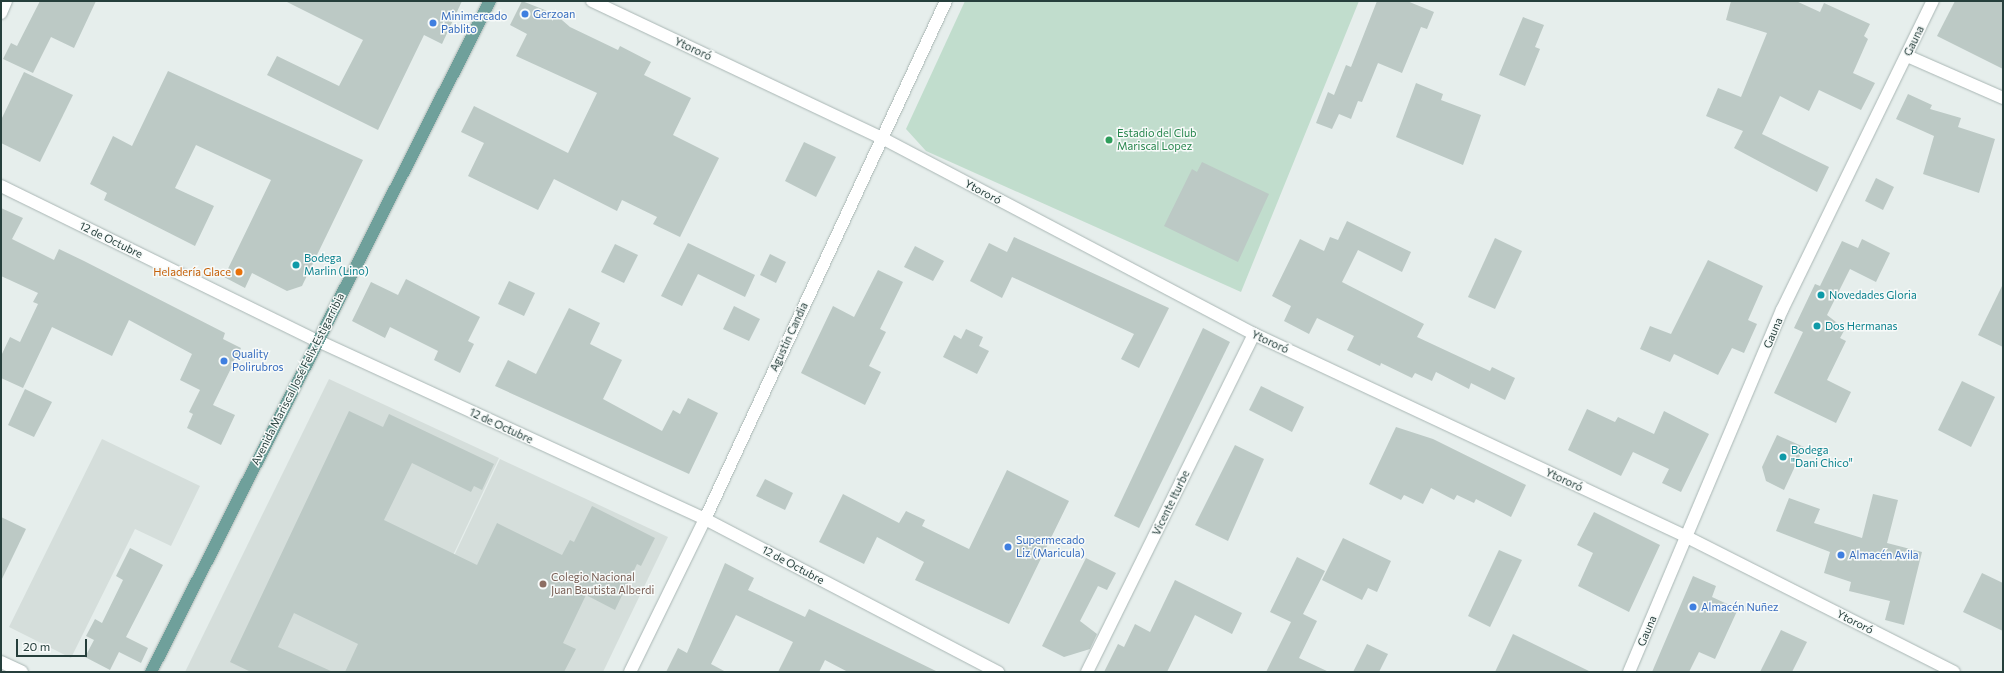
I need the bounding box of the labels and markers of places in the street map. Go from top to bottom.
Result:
place label: Gerzoan [533,7,575,21]
marker: Gerzoan [520,9,530,19]
place label: Minimercado Pablito [441,10,507,36]
marker: Minimercado Pablito [428,18,438,28]
place label: Estadio del Club Mariscal Lopez [1117,127,1197,153]
marker: Estadio del Club Mariscal Lopez [1104,135,1114,145]
place label: Bodega Marlin (Lino) [304,252,369,278]
marker: Bodega Marlin (Lino) [291,260,301,270]
place label: Heladería Glace [153,265,231,279]
marker: Heladería Glace [234,267,244,277]
place label: Novedades Gloria [1829,288,1917,302]
marker: Novedades Gloria [1816,290,1826,300]
place label: Dos Hermanas [1825,319,1898,333]
marker: Dos Hermanas [1812,321,1822,331]
place label: Quality Polirubros [232,348,284,374]
marker: Quality Polirubros [219,356,229,366]
place label: Bodega "Dani Chico" [1791,444,1853,470]
marker: Bodega "Dani Chico" [1778,452,1788,462]
place label: Supermecado Liz (Maricula) [1016,534,1085,560]
marker: Supermecado Liz (Maricula) [1003,542,1013,552]
place label: Almacén Avila [1849,548,1919,562]
marker: Almacén Avila [1836,550,1846,560]
place label: Colegio Nacional Juan Bautista Alberdi [551,571,654,597]
marker: Colegio Nacional Juan Bautista Alberdi [538,579,548,589]
place label: Almacén Nuñez [1701,600,1778,614]
marker: Almacén Nuñez [1688,602,1698,612]

